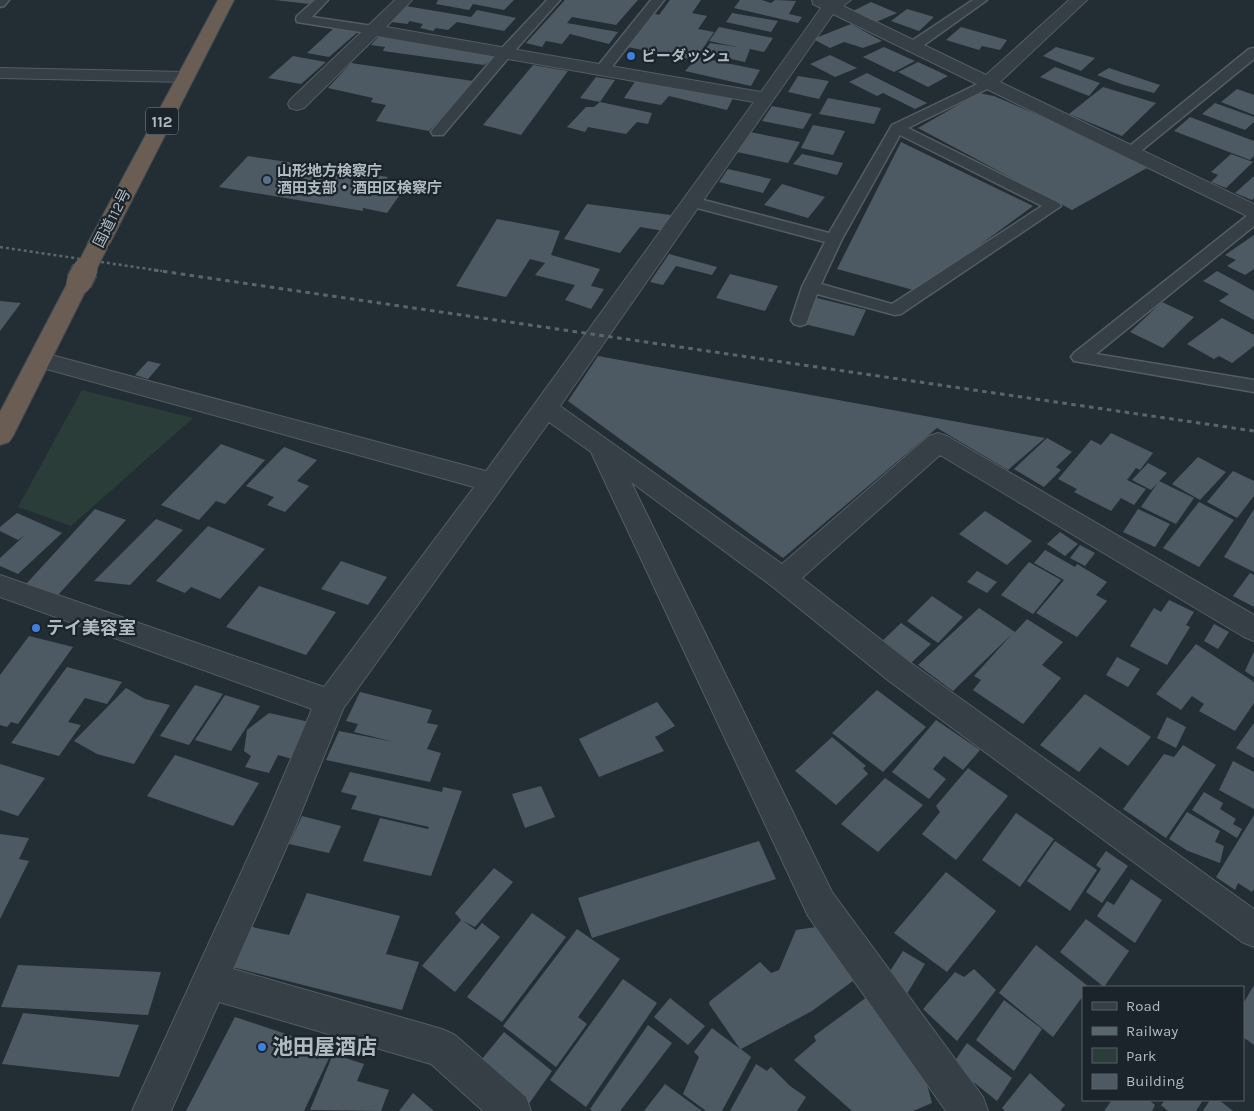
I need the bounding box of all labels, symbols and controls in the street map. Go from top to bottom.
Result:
place label: ビーダッシュ [641,47,731,65]
marker: ビーダッシュ [625,50,637,62]
road number: 112 [146,108,178,134]
place label: 山形地方検察庁 酒田支部・酒田区検察庁 [277,162,442,197]
marker: 山形地方検察庁 酒田支部・酒田区検察庁 [261,174,273,186]
street label: 国道112号 [90,186,134,250]
place label: テイ美容室 [46,617,136,639]
marker: テイ美容室 [30,622,42,634]
legend [1082,986,1244,1101]
text: Road [1126,997,1161,1015]
text: Railway [1126,1022,1178,1040]
place label: 池田屋酒店 [272,1035,377,1059]
marker: 池田屋酒店 [256,1041,268,1053]
text: Park [1126,1047,1156,1065]
text: Building [1126,1072,1184,1090]

